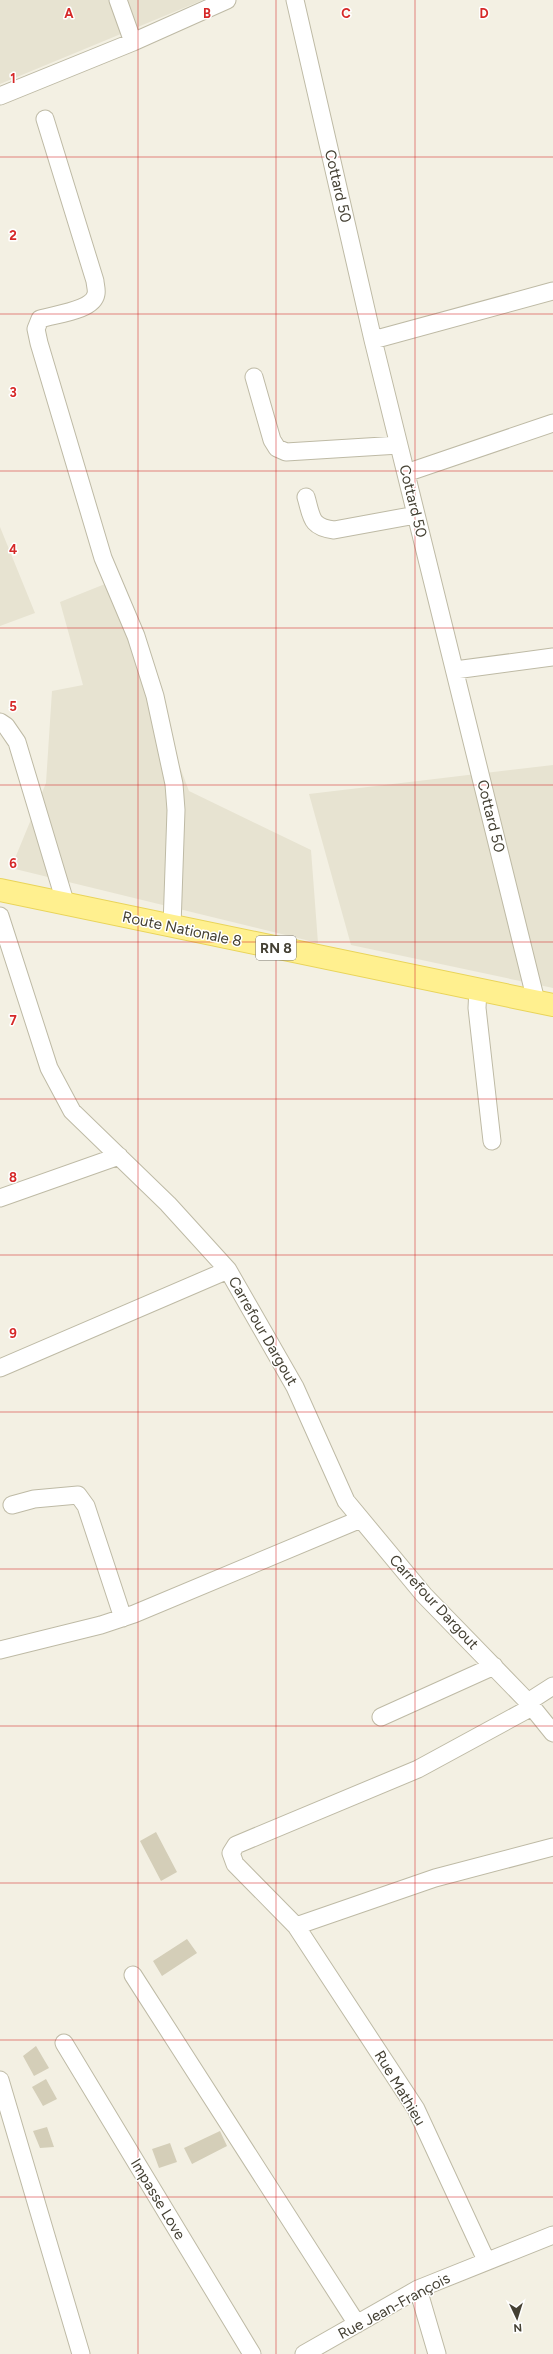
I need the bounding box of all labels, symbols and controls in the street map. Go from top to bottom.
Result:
text: A [64,6,74,21]
text: B [203,6,211,21]
text: C [341,6,351,21]
text: D [479,6,489,21]
text: 1 [10,71,16,86]
street label: Cottard 50 [321,148,355,224]
text: 2 [9,228,17,243]
text: 3 [9,385,17,400]
street label: Cottard 50 [395,463,431,539]
text: 4 [9,542,17,557]
text: 5 [9,699,17,714]
street label: Cottard 50 [473,778,509,854]
text: 6 [9,856,17,871]
street label: Route Nationale 8 [121,908,243,950]
road number: RN 8 [256,936,296,960]
text: 7 [9,1013,17,1028]
text: 8 [9,1170,17,1185]
street label: Carrefour Dargout [225,1273,302,1389]
text: 9 [9,1326,17,1341]
street label: Carrefour Dargout [386,1551,483,1653]
street label: Rue Mathieu [371,2047,429,2129]
street label: Impasse Love [127,2155,189,2243]
street label: Rue Jean-François [335,2269,453,2343]
north arrow [497,2298,537,2338]
text: N [513,2321,522,2334]

